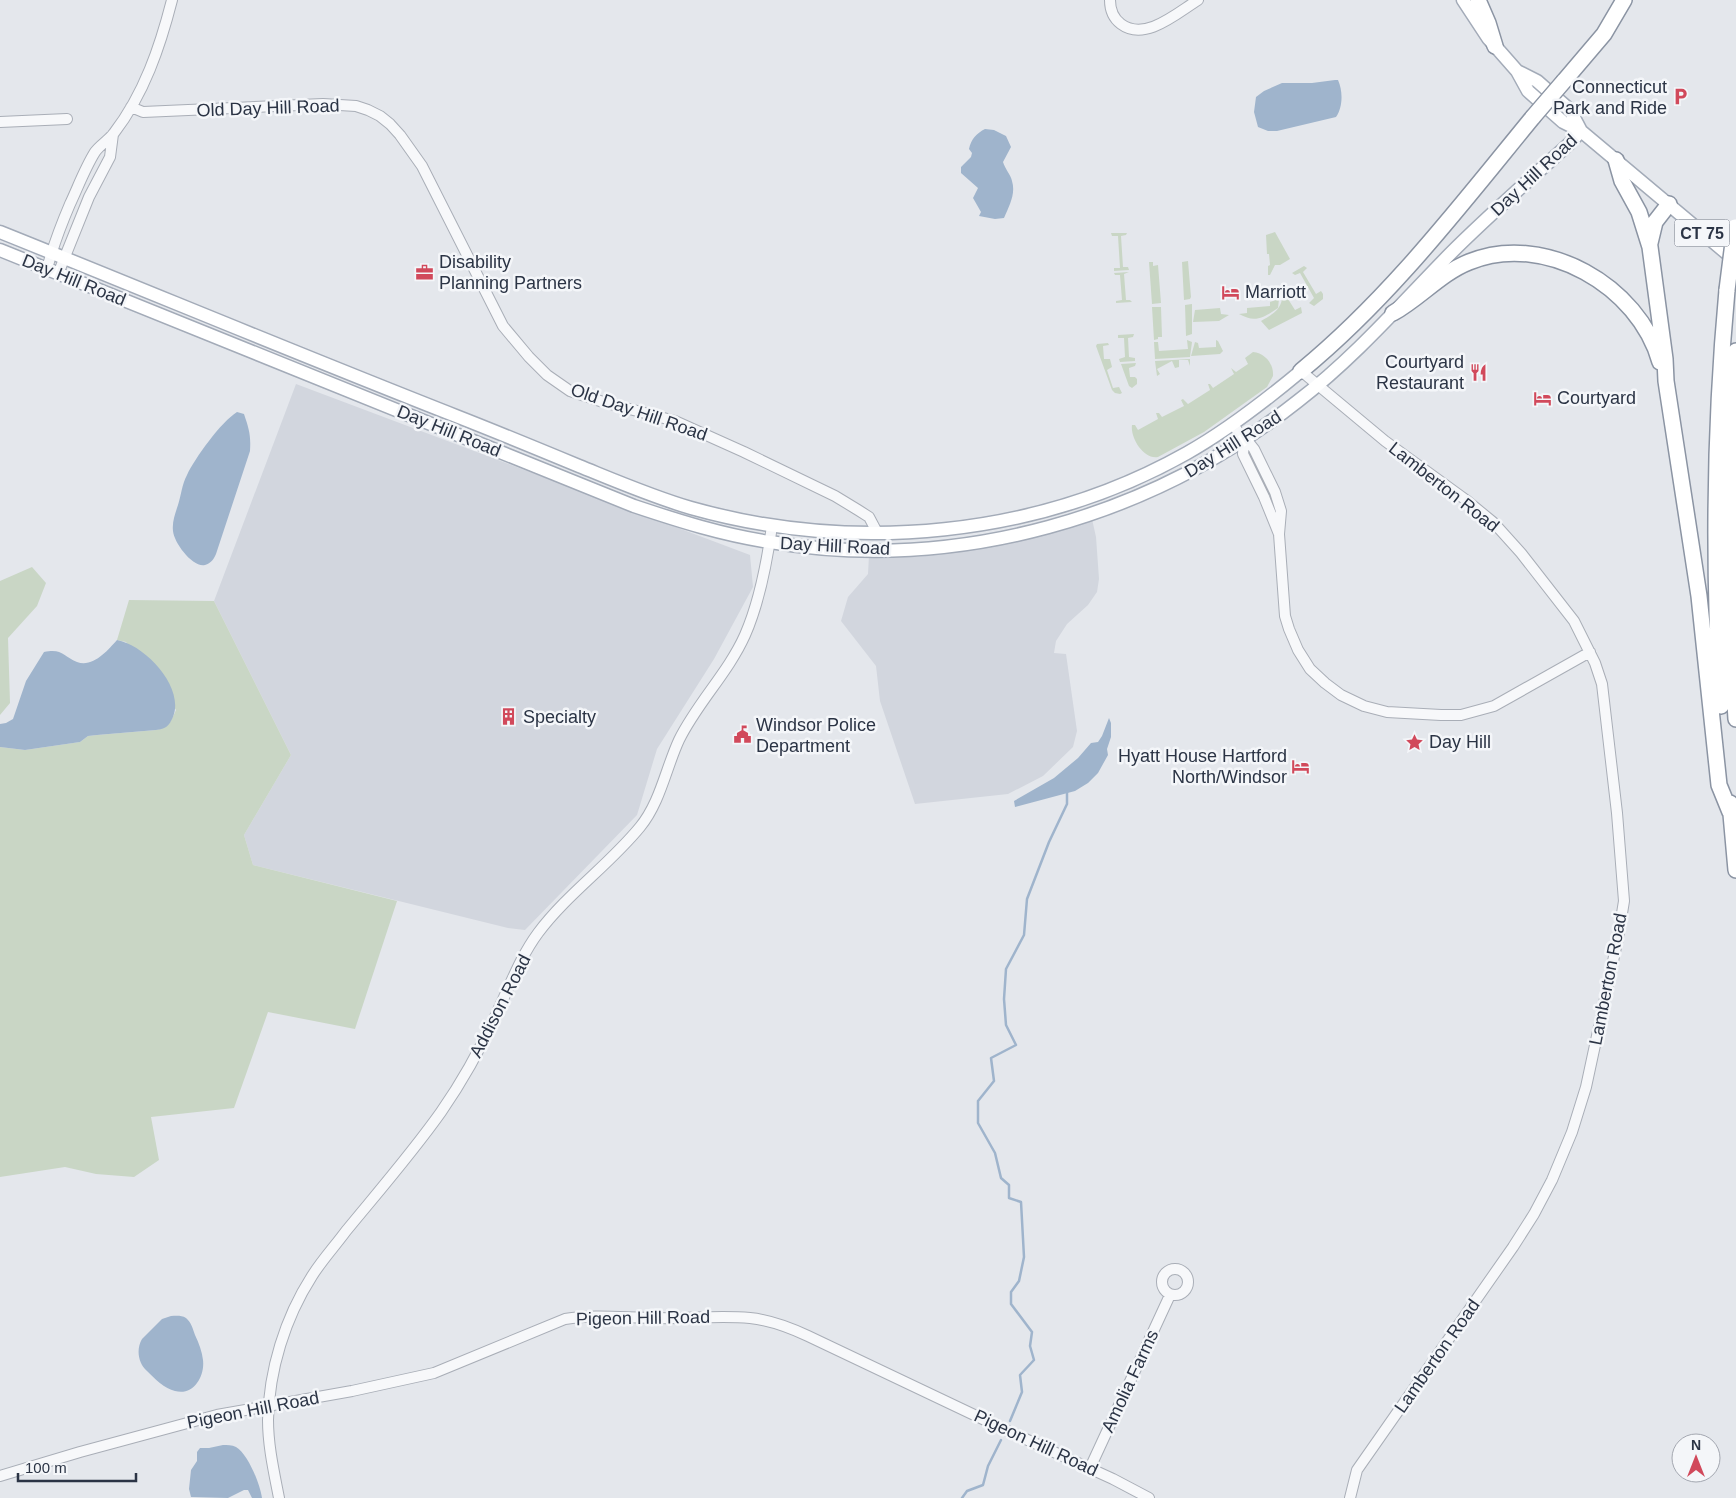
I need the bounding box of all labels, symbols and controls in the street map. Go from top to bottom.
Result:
place label: Connecticut Park and Ride [1553,77,1667,118]
parking icon: Connecticut Park and Ride [1671,87,1691,107]
street label: Old Day Hill Road [196,96,340,120]
street label: Day Hill Road [1487,130,1581,220]
road number: CT 75 [1674,220,1730,247]
street label: Day Hill Road [19,250,129,310]
place label: Disability Planning Partners [439,252,582,293]
office icon: Disability Planning Partners [415,262,435,282]
hotel icon: Marriott [1221,282,1241,302]
place label: Marriott [1245,282,1306,302]
place label: Courtyard Restaurant [1376,352,1464,393]
restaurant icon: Courtyard Restaurant [1468,362,1488,382]
street label: Old Day Hill Road [568,379,710,445]
hotel icon: Courtyard [1533,388,1553,408]
place label: Courtyard [1557,388,1636,408]
street label: Day Hill Road [394,401,504,461]
street label: Day Hill Road [1181,406,1285,482]
street label: Lamberton Road [1385,438,1503,536]
street label: Day Hill Road [780,533,890,559]
building icon: Specialty [499,707,519,727]
place label: Specialty [523,707,596,727]
place label: Windsor Police Department [756,715,876,756]
public building icon: Windsor Police Department [732,725,752,745]
place icon: Day Hill [1405,732,1425,752]
place label: Day Hill [1429,732,1491,752]
place label: Hyatt House Hartford North/Windsor [1118,746,1287,787]
hotel icon: Hyatt House Hartford North/Windsor [1291,756,1311,776]
street label: Lamberton Road [1585,911,1631,1047]
street label: Addison Road [465,951,535,1061]
street label: Lamberton Road [1390,1295,1484,1417]
street label: Pigeon Hill Road [576,1307,710,1329]
street label: Amolia Farms [1097,1326,1163,1436]
street label: Pigeon Hill Road [185,1387,321,1433]
street label: Pigeon Hill Road [971,1406,1101,1480]
north arrow [1671,1433,1721,1483]
text: N [1691,1437,1701,1453]
scale bar [18,1450,135,1482]
text: 100 m [25,1459,67,1476]

